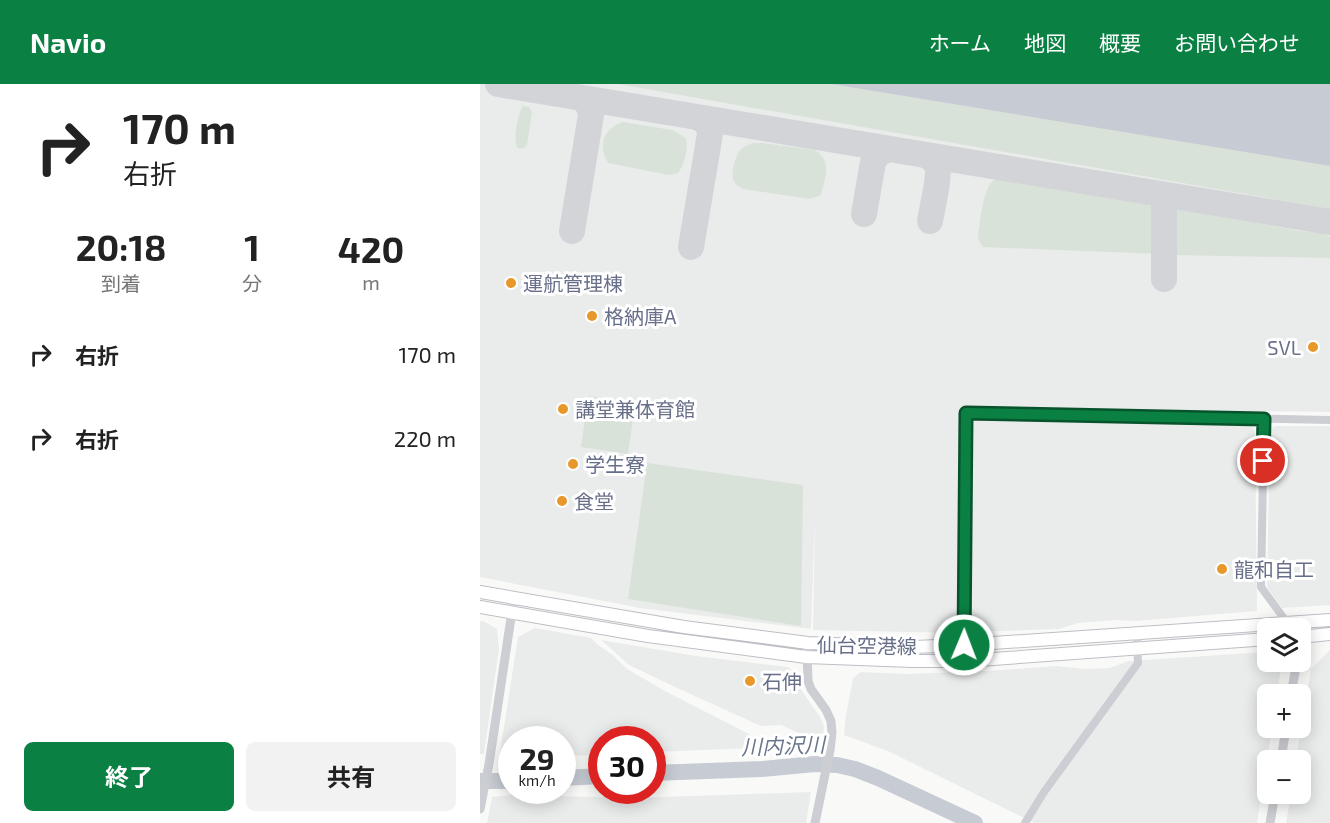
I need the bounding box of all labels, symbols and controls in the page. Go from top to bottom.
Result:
text: Navio [30,25,106,59]
text: ホーム [929,30,991,55]
text: 地図 [1024,30,1066,55]
text: 概要 [1099,30,1141,55]
text: お問い合わせ [1174,30,1300,55]
text: 170 m [123,102,236,152]
icon: right [24,108,102,186]
text: 右折 [123,157,177,189]
text: 20:18 [76,225,167,268]
text: 1 [244,225,260,268]
text: 420 [338,227,404,270]
text: m [362,270,380,294]
text: 到着 [101,271,141,295]
text: 分 [242,271,262,295]
place label: 運航管理棟 [523,271,623,295]
marker: 運航管理棟 [504,276,518,290]
place label: 格納庫A [604,304,677,328]
marker: 格納庫A [585,309,599,323]
place label: SVL [1267,335,1301,359]
icon: right [24,338,57,371]
marker: SVL [1306,340,1320,354]
text: 170 m [399,341,456,367]
text: 右折 [75,342,119,368]
place label: 講堂兼体育館 [575,397,695,421]
marker: 講堂兼体育館 [556,402,570,416]
icon: right [24,422,57,455]
text: 220 m [394,425,456,451]
text: 右折 [75,426,119,452]
pin [1237,435,1288,486]
icon: arrive [1246,444,1279,477]
place label: 学生寮 [585,452,645,476]
marker: 学生寮 [566,457,580,471]
place label: 食堂 [574,489,614,513]
marker: 食堂 [555,494,569,508]
place label: 龍和自工 [1234,557,1314,581]
marker: 龍和自工 [1215,562,1229,576]
position arrow [932,613,996,677]
map controls [1257,618,1311,804]
button: layers [1257,618,1311,672]
street label: 仙台空港線 [817,632,917,658]
place label: 石伸 [762,669,802,693]
marker: 石伸 [743,674,757,688]
button: + [1257,684,1311,738]
speed limit sign: 30 [588,726,666,804]
water label: 川内沢川 [741,731,827,759]
text: 29 [519,740,555,776]
button: 終了 [24,742,234,811]
button: 共有 [246,742,456,811]
button: − [1257,750,1311,804]
text: km/h [518,771,556,789]

